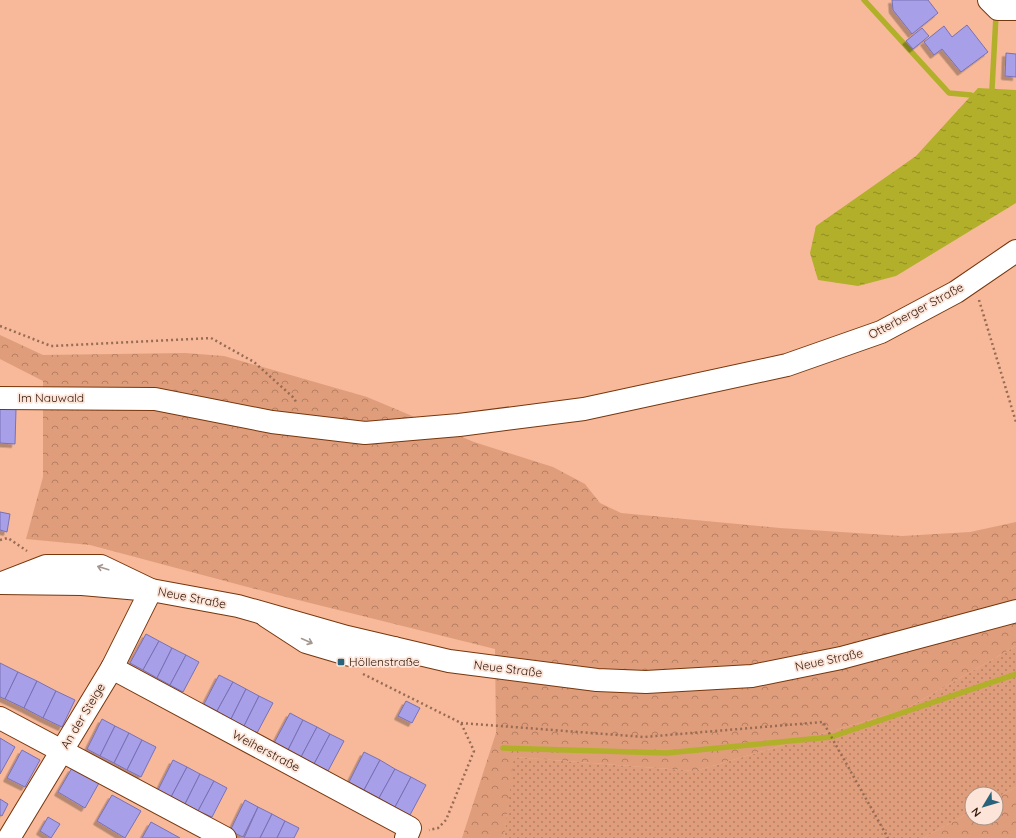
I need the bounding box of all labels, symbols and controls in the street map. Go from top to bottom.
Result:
street label: Otterberger Straße [866,279,966,342]
street label: Im Nauwald [18,390,84,405]
one-way arrow [96,564,109,571]
street label: Neue Straße [157,584,228,611]
one-way arrow [300,638,312,645]
street label: Neue Straße [794,645,864,674]
place label: Höllenstraße [349,654,420,669]
marker: Höllenstraße [336,657,346,667]
street label: Neue Straße [473,657,543,680]
street label: An der Steige [57,680,108,751]
street label: Weiherstraße [230,726,303,775]
north arrow [964,786,1004,826]
text: N [968,805,984,820]

